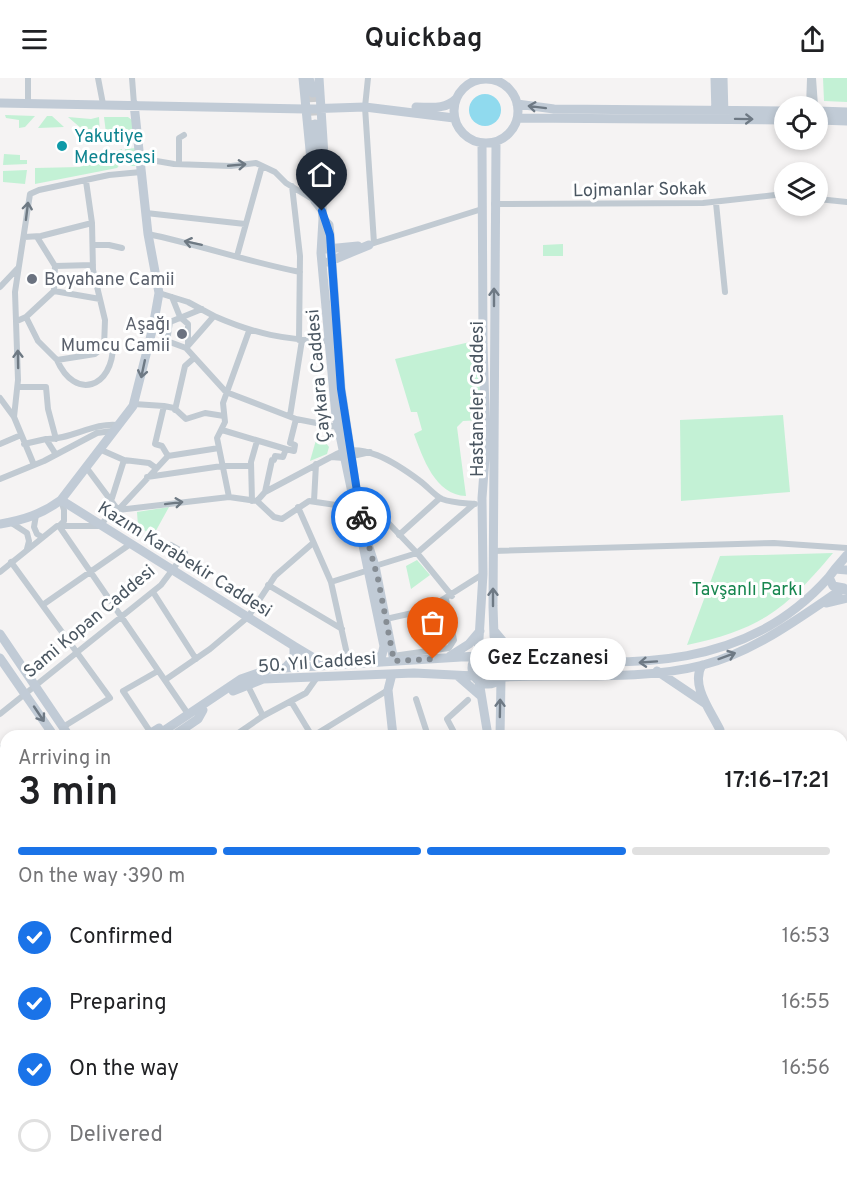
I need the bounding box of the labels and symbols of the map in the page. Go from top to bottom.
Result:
one-way arrow [528,101,548,112]
one-way arrow [734,113,754,125]
place label: Yakutiye Medresesi [74,126,155,170]
marker: Yakutiye Medresesi [55,139,69,153]
pin [296,149,347,211]
one-way arrow [227,159,247,170]
street label: Lojmanlar Sokak [573,178,707,203]
one-way arrow [22,202,33,221]
one-way arrow [184,237,203,249]
place label: Boyahane Camii [44,269,175,292]
marker: Boyahane Camii [25,272,39,286]
one-way arrow [488,287,500,307]
street label: Çaykara Caddesi [302,308,337,444]
place label: Aşağı Mumcu Camii [61,314,170,358]
street label: Hastaneler Caddesi [467,321,490,477]
marker: Aşağı Mumcu Camii [175,327,189,341]
one-way arrow [12,350,24,370]
one-way arrow [137,359,148,379]
courier [331,487,391,547]
street label: Kazım Karabekir Caddesi [93,497,276,623]
one-way arrow [163,497,183,508]
street label: Sami Kopan Caddesi [20,560,160,684]
park label: Tavşanlı Parkı [691,579,803,602]
one-way arrow [487,587,499,607]
pin [407,597,458,659]
callout: Gez Eczanesi [469,638,625,680]
street label: 50. Yıl Caddesi [257,648,377,679]
one-way arrow [717,650,736,661]
one-way arrow [639,656,658,667]
one-way arrow [494,698,505,718]
one-way arrow [33,706,45,722]

